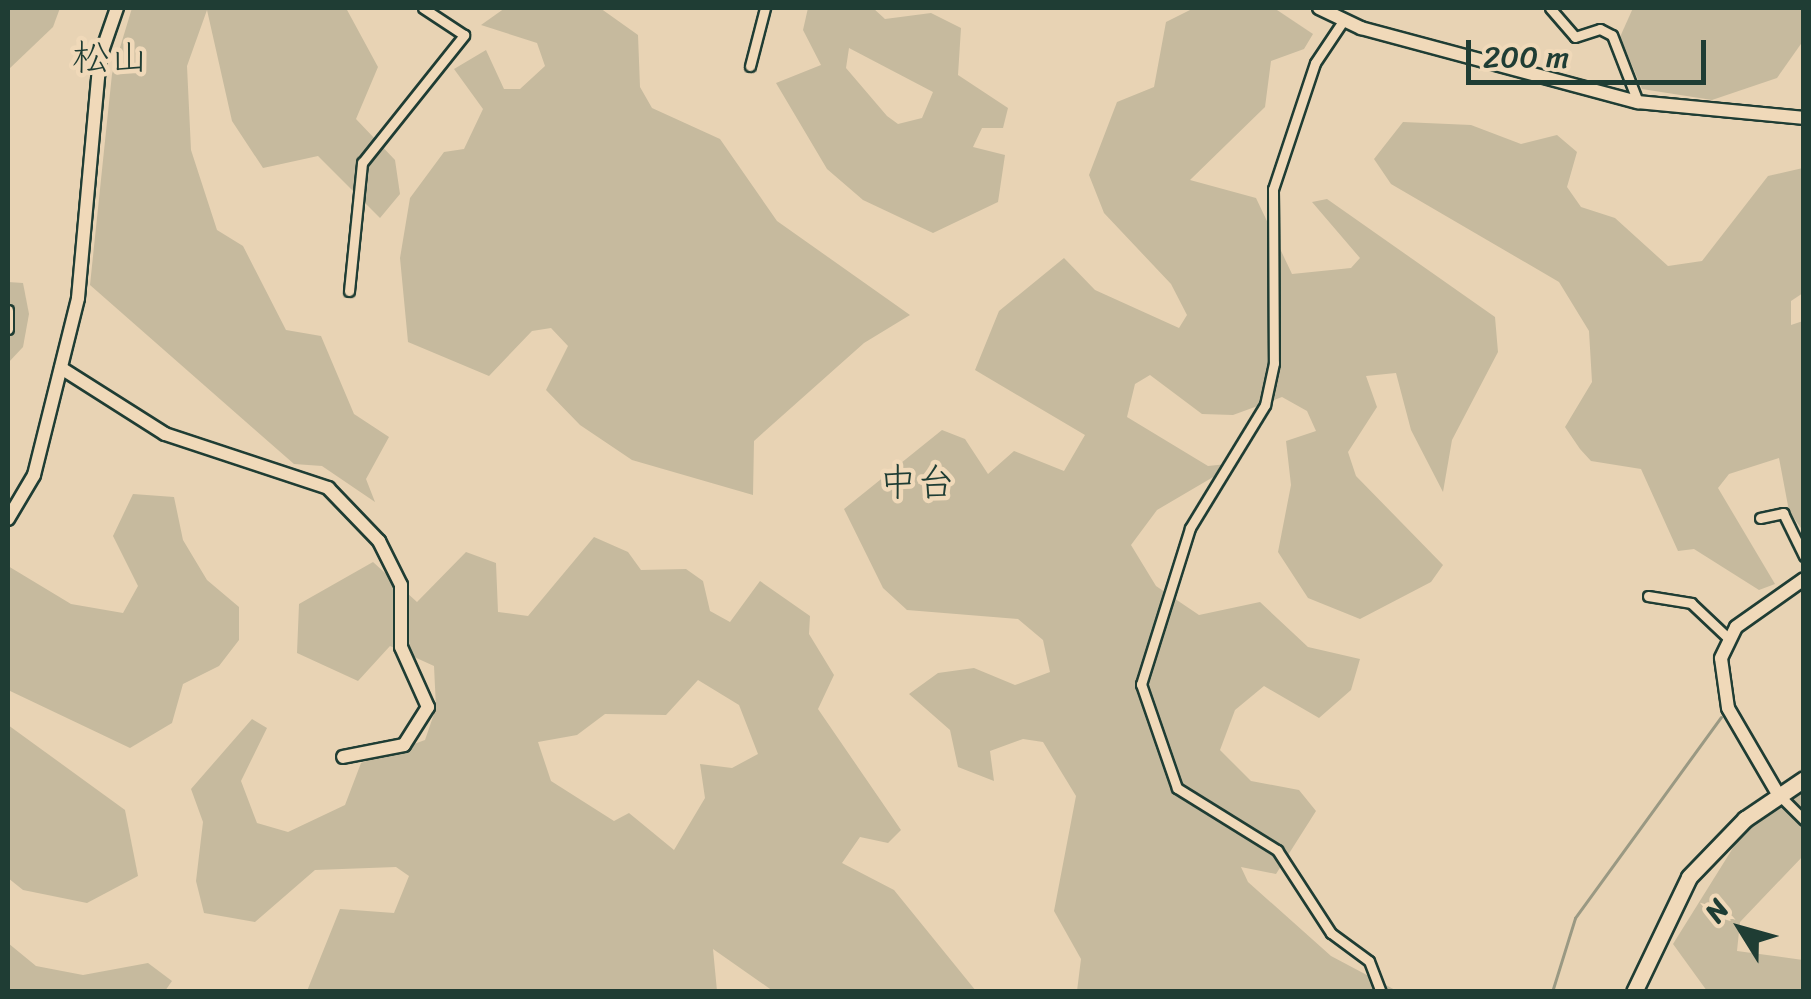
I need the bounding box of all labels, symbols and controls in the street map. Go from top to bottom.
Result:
scale bar [1471,20,1711,82]
text: 200 m [1483,30,1569,84]
district label: 松山 [72,35,148,81]
district label: 中台 [879,460,955,506]
north arrow [1691,879,1791,979]
text: N [1691,888,1742,933]

